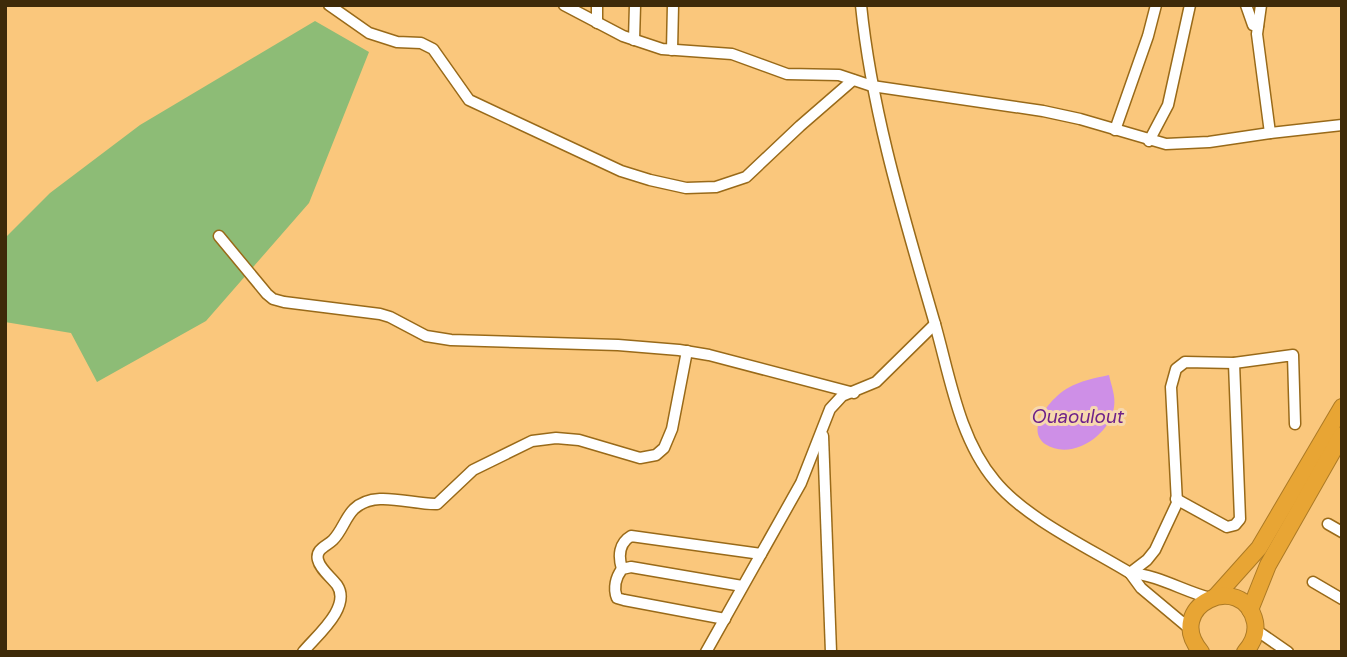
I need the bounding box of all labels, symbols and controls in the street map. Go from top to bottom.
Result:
water label: Ouaoulout [1032,404,1125,429]

